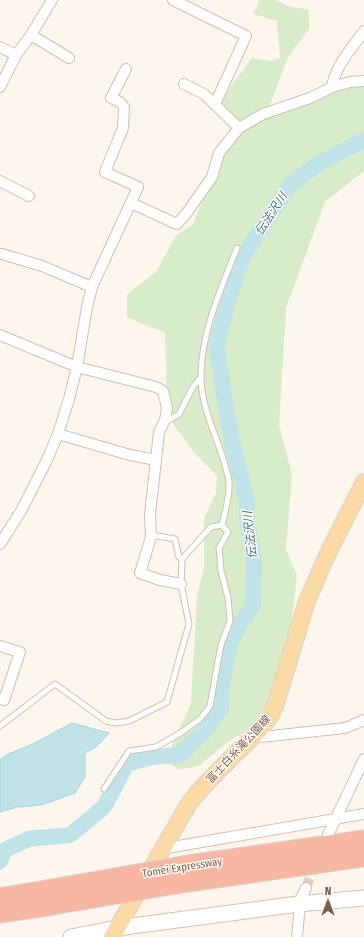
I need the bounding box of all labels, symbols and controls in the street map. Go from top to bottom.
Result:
water label: 伝法沢川 [252,188,291,238]
water label: 伝法沢川 [240,508,259,560]
street label: 富士白糸滝公園線 [204,713,273,786]
street label: Tomei Expressway [141,855,223,880]
north arrow [308,881,348,921]
text: N [325,885,331,898]

